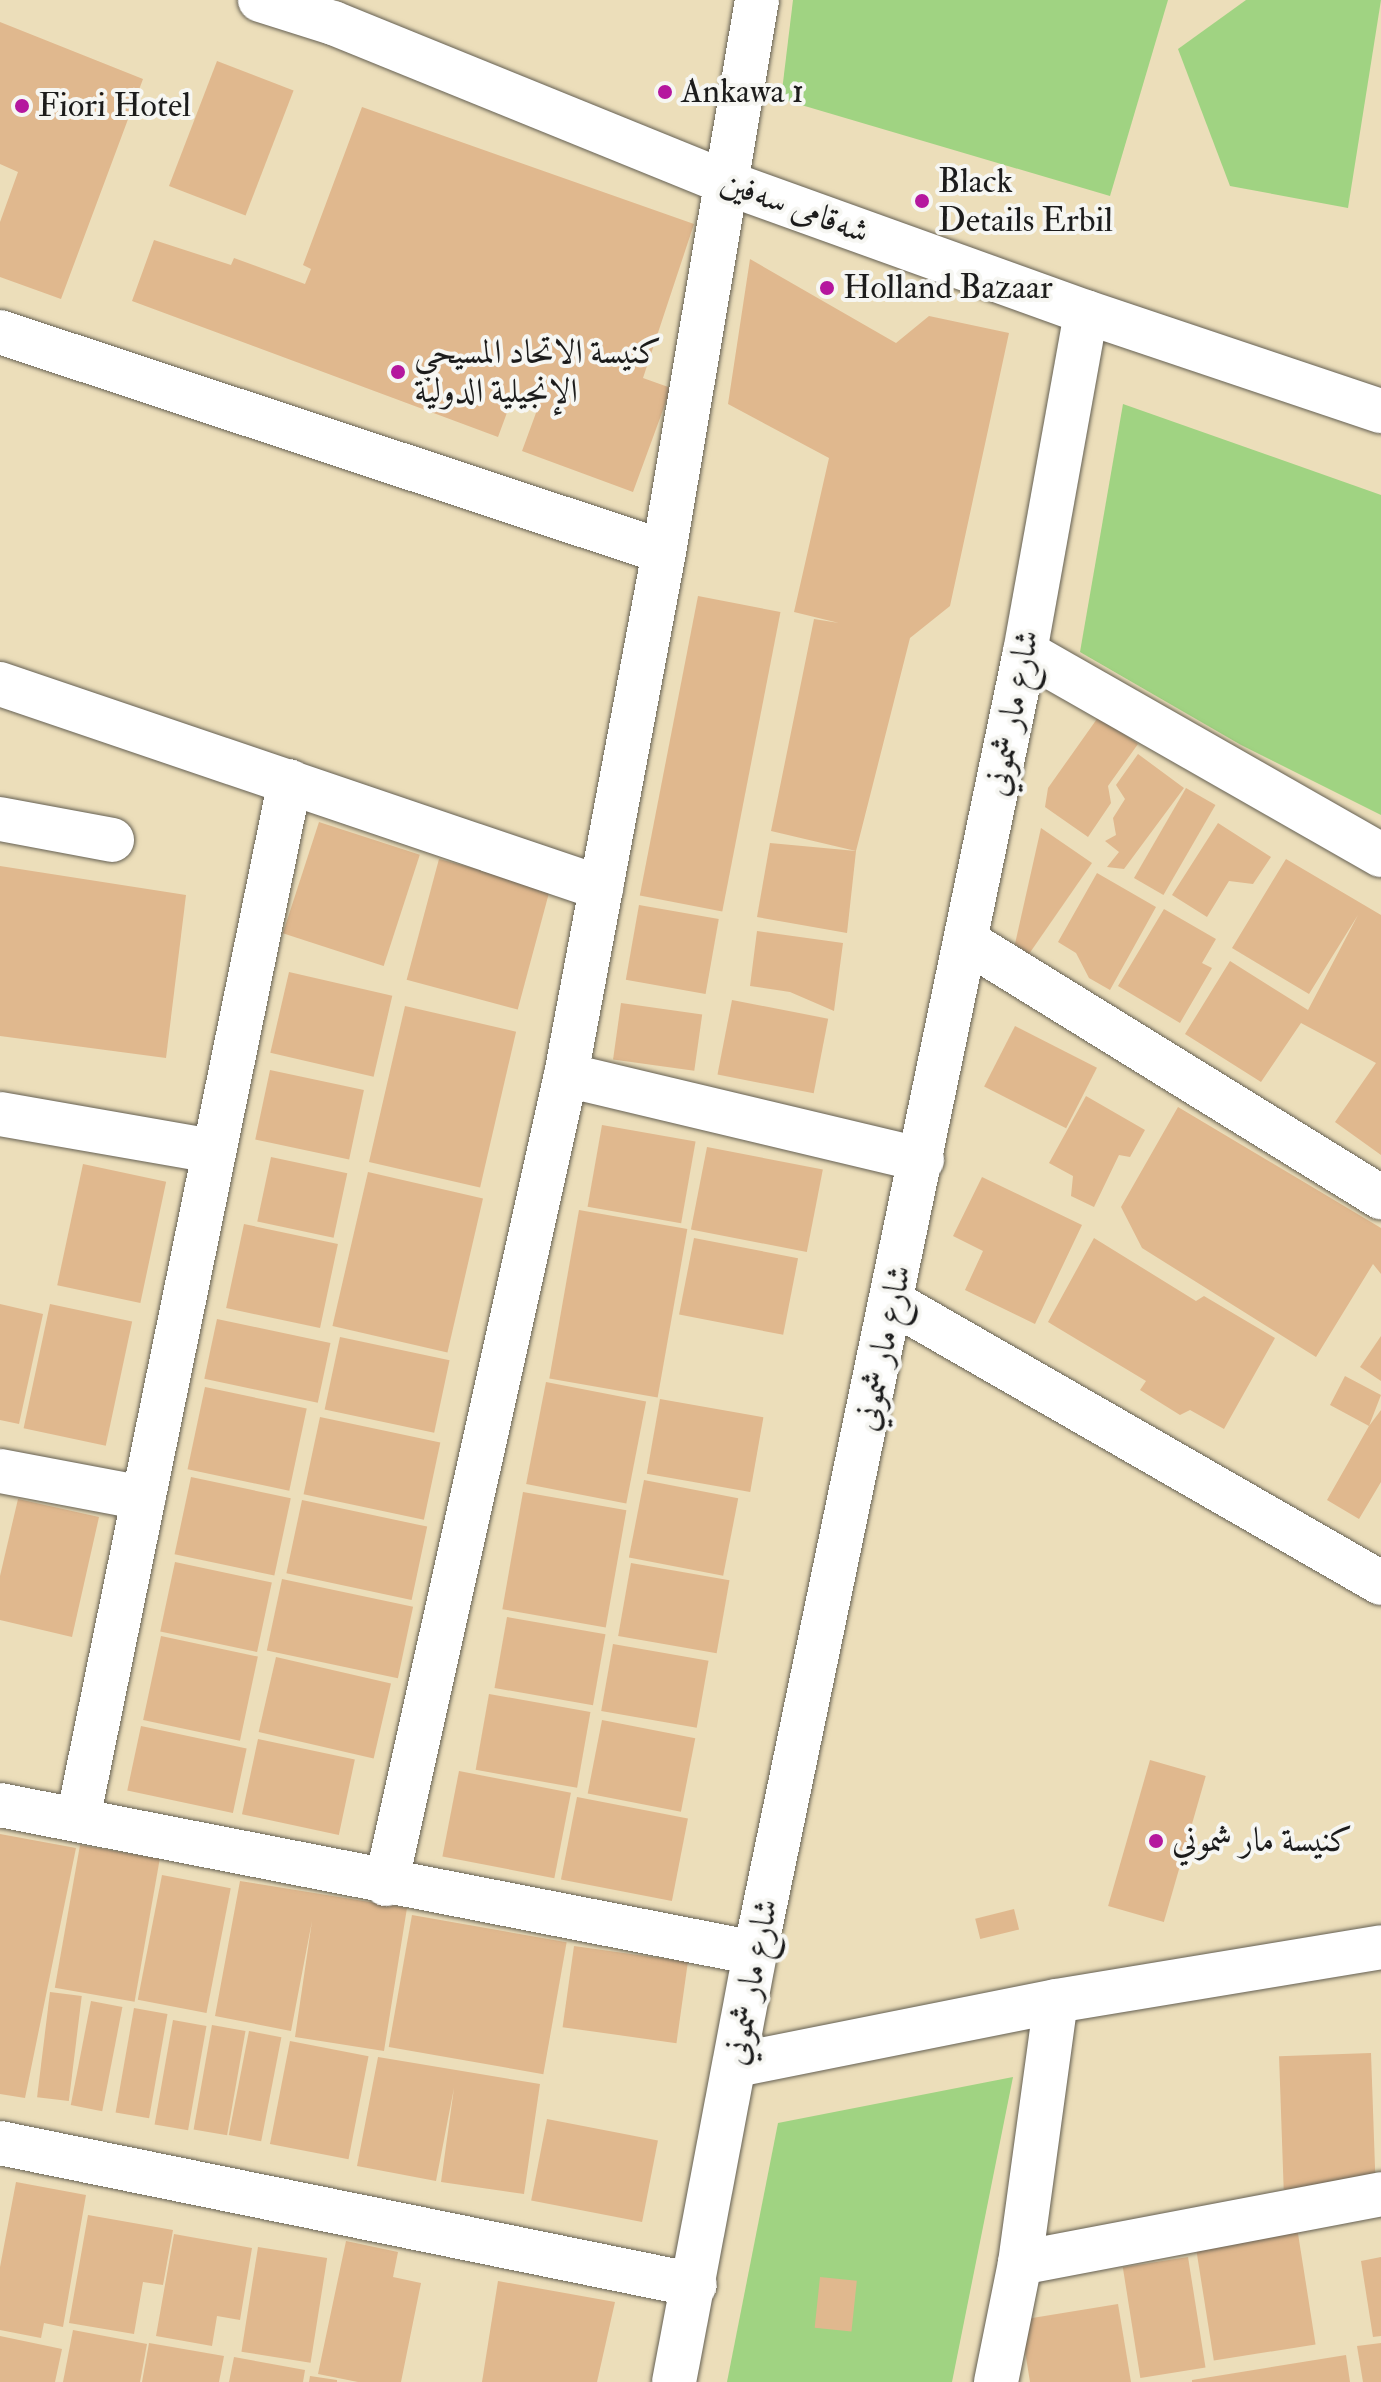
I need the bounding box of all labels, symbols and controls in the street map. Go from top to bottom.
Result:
place label: Ankawa 1 [681,72,804,112]
marker: Ankawa 1 [656,83,674,101]
place label: Fiori Hotel [38,86,191,126]
marker: Fiori Hotel [13,97,31,115]
street label: شەقامی سەفین [715,161,875,253]
place label: Black Details Erbil [938,161,1113,240]
marker: Black Details Erbil [913,192,931,210]
place label: Holland Bazaar [843,268,1053,308]
marker: Holland Bazaar [818,279,836,297]
place label: كنيسة الاتحاد المسيحي الإنجيلية الدولية [414,332,661,412]
marker: كنيسة الاتحاد المسيحي الإنجيلية الدولية [389,363,407,381]
street label: شارع مار شموني [976,626,1048,800]
street label: شارع مار شموني [846,1261,920,1435]
place label: كنيسة مار شموني [1172,1821,1353,1861]
marker: كنيسة مار شموني [1147,1832,1165,1850]
street label: شارع مار شموني [715,1895,787,2069]

